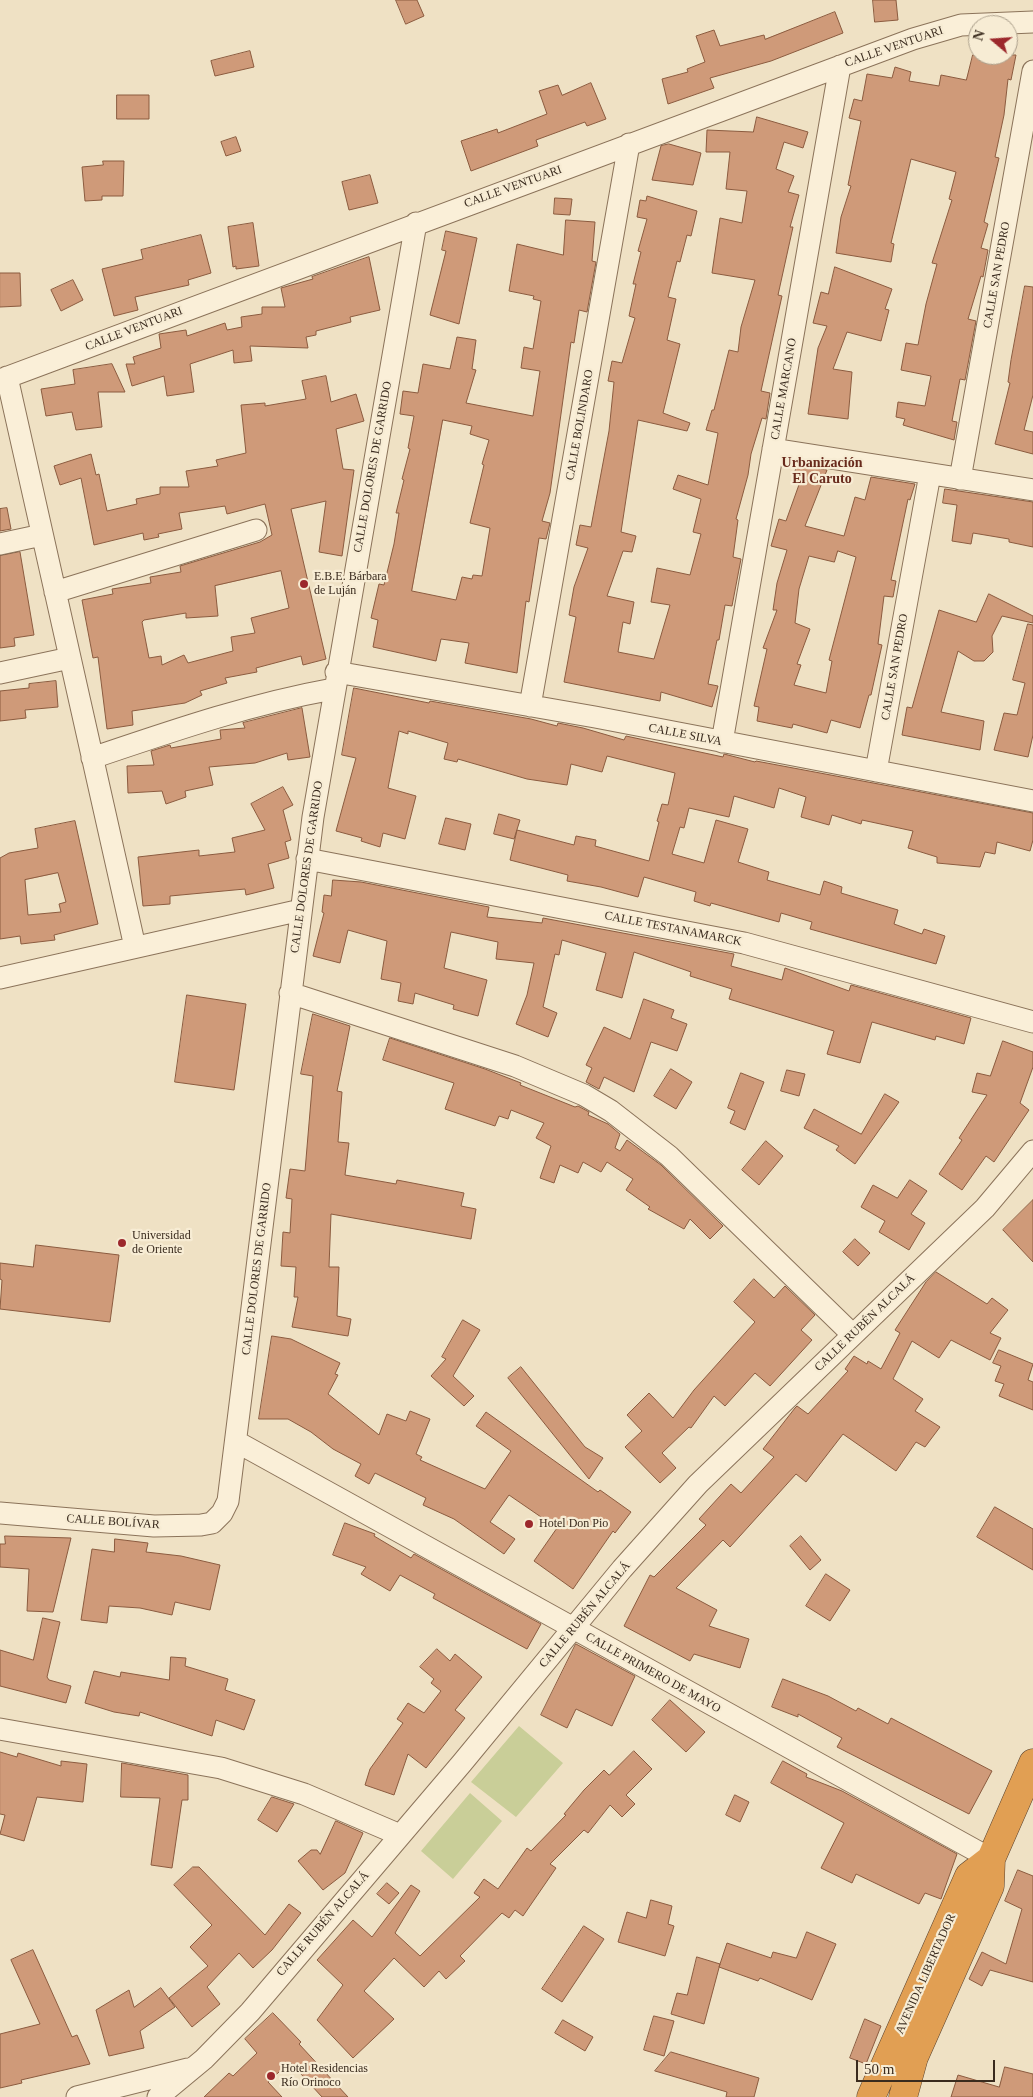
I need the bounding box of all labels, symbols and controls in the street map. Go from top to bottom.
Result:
north arrow [968,15,1018,65]
street label: CALLE VENTUARI [843,23,945,71]
text: N [971,28,988,43]
street label: CALLE VENTUARI [462,163,564,211]
street label: CALLE SAN PEDRO [981,221,1013,329]
street label: CALLE VENTUARI [83,304,185,354]
street label: CALLE MARCANO [768,337,800,441]
street label: CALLE BOLINDARO [563,368,597,482]
street label: CALLE DOLORES DE GARRIDO [351,380,395,554]
district label: Urbanización El Caruto [782,455,862,488]
place label: E.B.E. Bárbara de Luján [314,570,387,598]
marker: E.B.E. Bárbara de Luján [298,578,310,590]
street label: CALLE SAN PEDRO [879,613,911,721]
street label: CALLE SILVA [647,721,723,749]
street label: CALLE DOLORES DE GARRIDO [288,780,326,954]
street label: CALLE TESTANAMARCK [603,909,743,949]
street label: CALLE DOLORES DE GARRIDO [239,1182,275,1356]
place label: Universidad de Oriente [132,1229,191,1257]
marker: Universidad de Oriente [116,1237,128,1249]
street label: CALLE RUBÉN ALCALÁ [812,1271,918,1375]
street label: CALLE BOLÍVAR [66,1512,160,1532]
place label: Hotel Don Pio [539,1517,608,1531]
marker: Hotel Don Pio [523,1518,535,1530]
street label: CALLE RUBÉN ALCALÁ [536,1559,634,1671]
street label: CALLE PRIMERO DE MAYO [583,1630,723,1716]
street label: CALLE RUBÉN ALCALÁ [274,1869,372,1979]
street label: AVENIDA LIBERTADOR [893,1911,959,2037]
scale bar [858,2050,997,2082]
text: 50 m [864,2061,894,2077]
place label: Hotel Residencias Río Orinoco [281,2062,368,2090]
marker: Hotel Residencias Río Orinoco [265,2070,277,2082]

